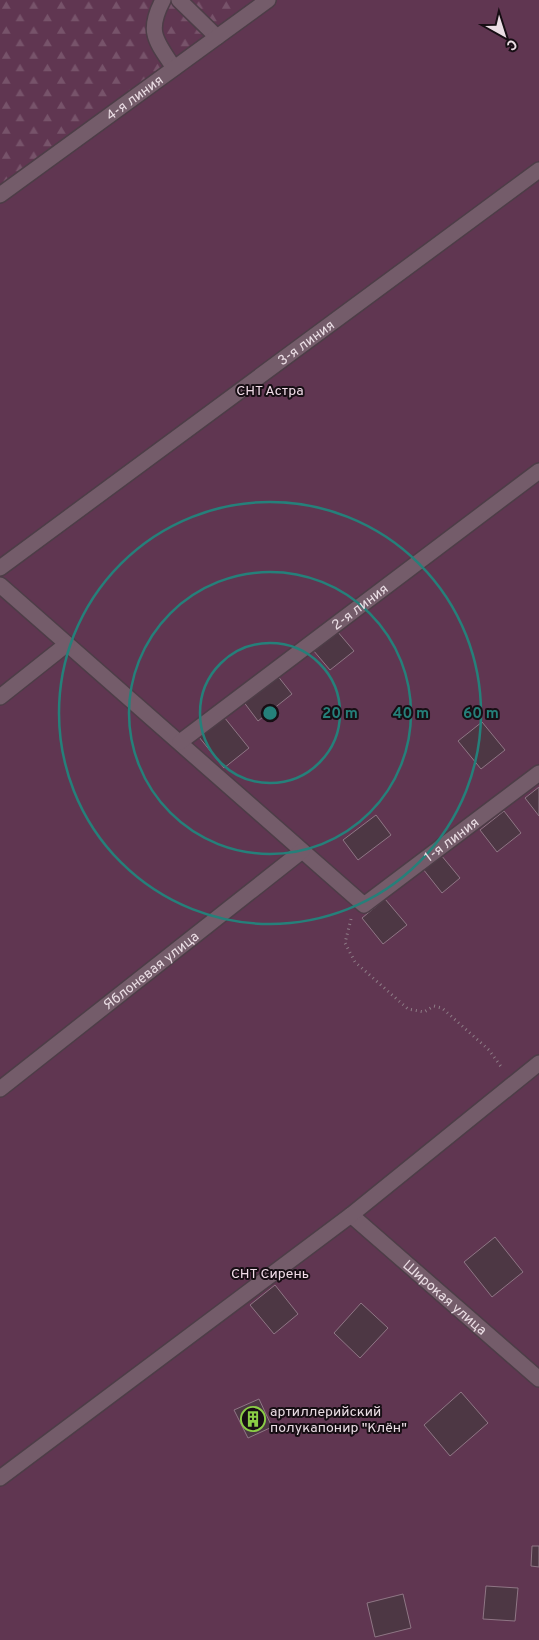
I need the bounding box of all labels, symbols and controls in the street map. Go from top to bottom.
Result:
north arrow [479,10,529,60]
text: С [502,35,520,53]
street label: 4-я линия [103,72,167,125]
street label: 3-я линия [275,317,338,370]
park label: СНТ Астра [236,383,304,400]
street label: 2-я линия [329,581,392,634]
centre of rings [261,704,279,722]
text: 20 m [322,705,358,724]
text: 40 m [393,705,429,724]
text: 60 m [463,705,499,724]
street label: 1-я линия [422,814,483,866]
street label: Яблоневая улица [100,928,203,1014]
street label: Широкая улица [399,1257,490,1339]
park label: СНТ Сирень [231,1266,309,1283]
place label: артиллерийский полукапонир "Клён" [270,1404,407,1437]
building icon: артиллерийский полукапонир "Клён" [240,1406,266,1432]

